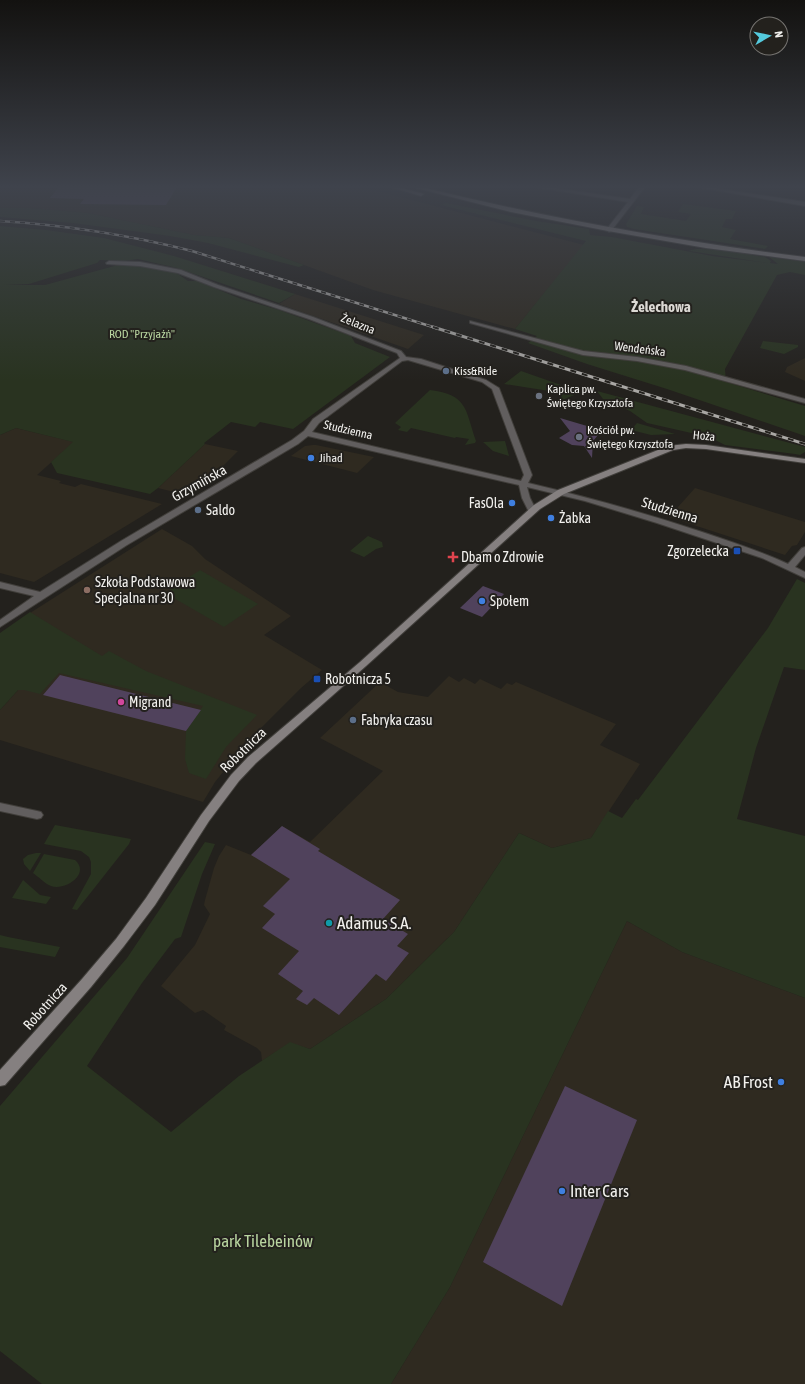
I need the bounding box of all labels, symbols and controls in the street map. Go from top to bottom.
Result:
north arrow [749,16,789,56]
text: N [772,30,785,39]
district label: Żelechowa [631,298,691,315]
street label: Żelazna [339,311,377,337]
park label: ROD "Przyjaźń" [109,327,175,341]
street label: Wendeńska [614,339,666,359]
place label: Kiss&Ride [454,364,497,378]
marker: Kiss&Ride [441,366,451,376]
place label: Kaplica pw. Świętego Krzysztofa [547,382,633,410]
marker: Kaplica pw. Świętego Krzysztofa [534,391,544,401]
street label: Studzienna [322,418,374,442]
place label: Kościół pw. Świętego Krzysztofa [587,423,673,451]
street label: Hoża [692,428,716,444]
marker: Kościół pw. Świętego Krzysztofa [574,432,584,442]
place label: Jihad [319,451,343,465]
marker: Jihad [306,453,316,463]
street label: Grzymińska [169,461,229,505]
street label: Studzienna [640,494,700,526]
place label: FasOla [469,495,504,511]
marker: FasOla [507,498,517,508]
place label: Saldo [206,502,235,518]
marker: Saldo [193,505,203,515]
place label: Żabka [559,510,591,526]
marker: Żabka [546,513,556,523]
place label: Zgorzelecka [667,543,729,559]
marker: Zgorzelecka [732,546,742,556]
place label: Dbam o Zdrowie [461,549,544,565]
marker: Dbam o Zdrowie [448,552,458,562]
place label: Szkoła Podstawowa Specjalna nr 30 [95,574,195,606]
marker: Szkoła Podstawowa Specjalna nr 30 [82,585,92,595]
place label: Społem [490,593,529,609]
marker: Społem [477,596,487,606]
place label: Robotnicza 5 [325,671,391,687]
marker: Robotnicza 5 [312,674,322,684]
place label: Migrand [129,694,171,710]
marker: Migrand [116,697,126,707]
place label: Fabryka czasu [361,712,432,728]
marker: Fabryka czasu [348,715,358,725]
street label: Robotnicza [217,724,269,776]
place label: Adamus S.A. [337,913,412,933]
marker: Adamus S.A. [324,918,334,928]
street label: Robotnicza [20,979,70,1033]
place label: AB Frost [724,1072,773,1092]
marker: AB Frost [776,1077,786,1087]
place label: Inter Cars [570,1181,629,1201]
marker: Inter Cars [557,1186,567,1196]
park label: park Tilebeinów [213,1231,313,1251]

